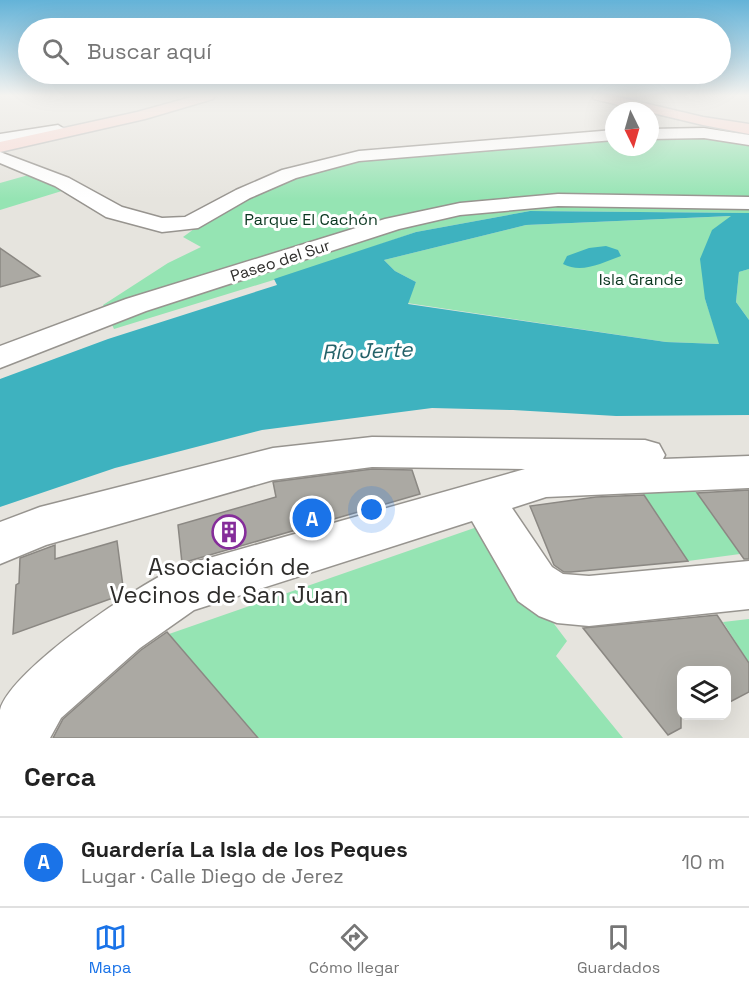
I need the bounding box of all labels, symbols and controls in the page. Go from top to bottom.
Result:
search box [18,18,731,84]
icon: search [39,35,72,68]
text: Buscar aquí [87,37,212,65]
north arrow [605,102,659,156]
park label: Parque El Cachón [244,209,378,230]
street label: Paseo del Sur [227,234,333,287]
park label: Isla Grande [599,269,683,290]
water label: Río Jerte [321,335,414,366]
your location [357,495,386,524]
pin: A [292,496,332,540]
building icon: Asociación de Vecinos de San Juan [211,514,247,550]
place label: Asociación de Vecinos de San Juan [110,551,348,610]
map controls [677,666,731,720]
button: layers [677,666,731,720]
text: Cerca [24,760,96,794]
text: Guardería La Isla de los Peques [81,835,408,863]
text: A [37,849,50,875]
text: 10 m [681,849,725,875]
text: Lugar · Calle Diego de Jerez [81,863,344,889]
tab: Mapa [89,921,131,978]
tab: Cómo llegar [309,921,400,978]
tab: Guardados [577,921,660,978]

